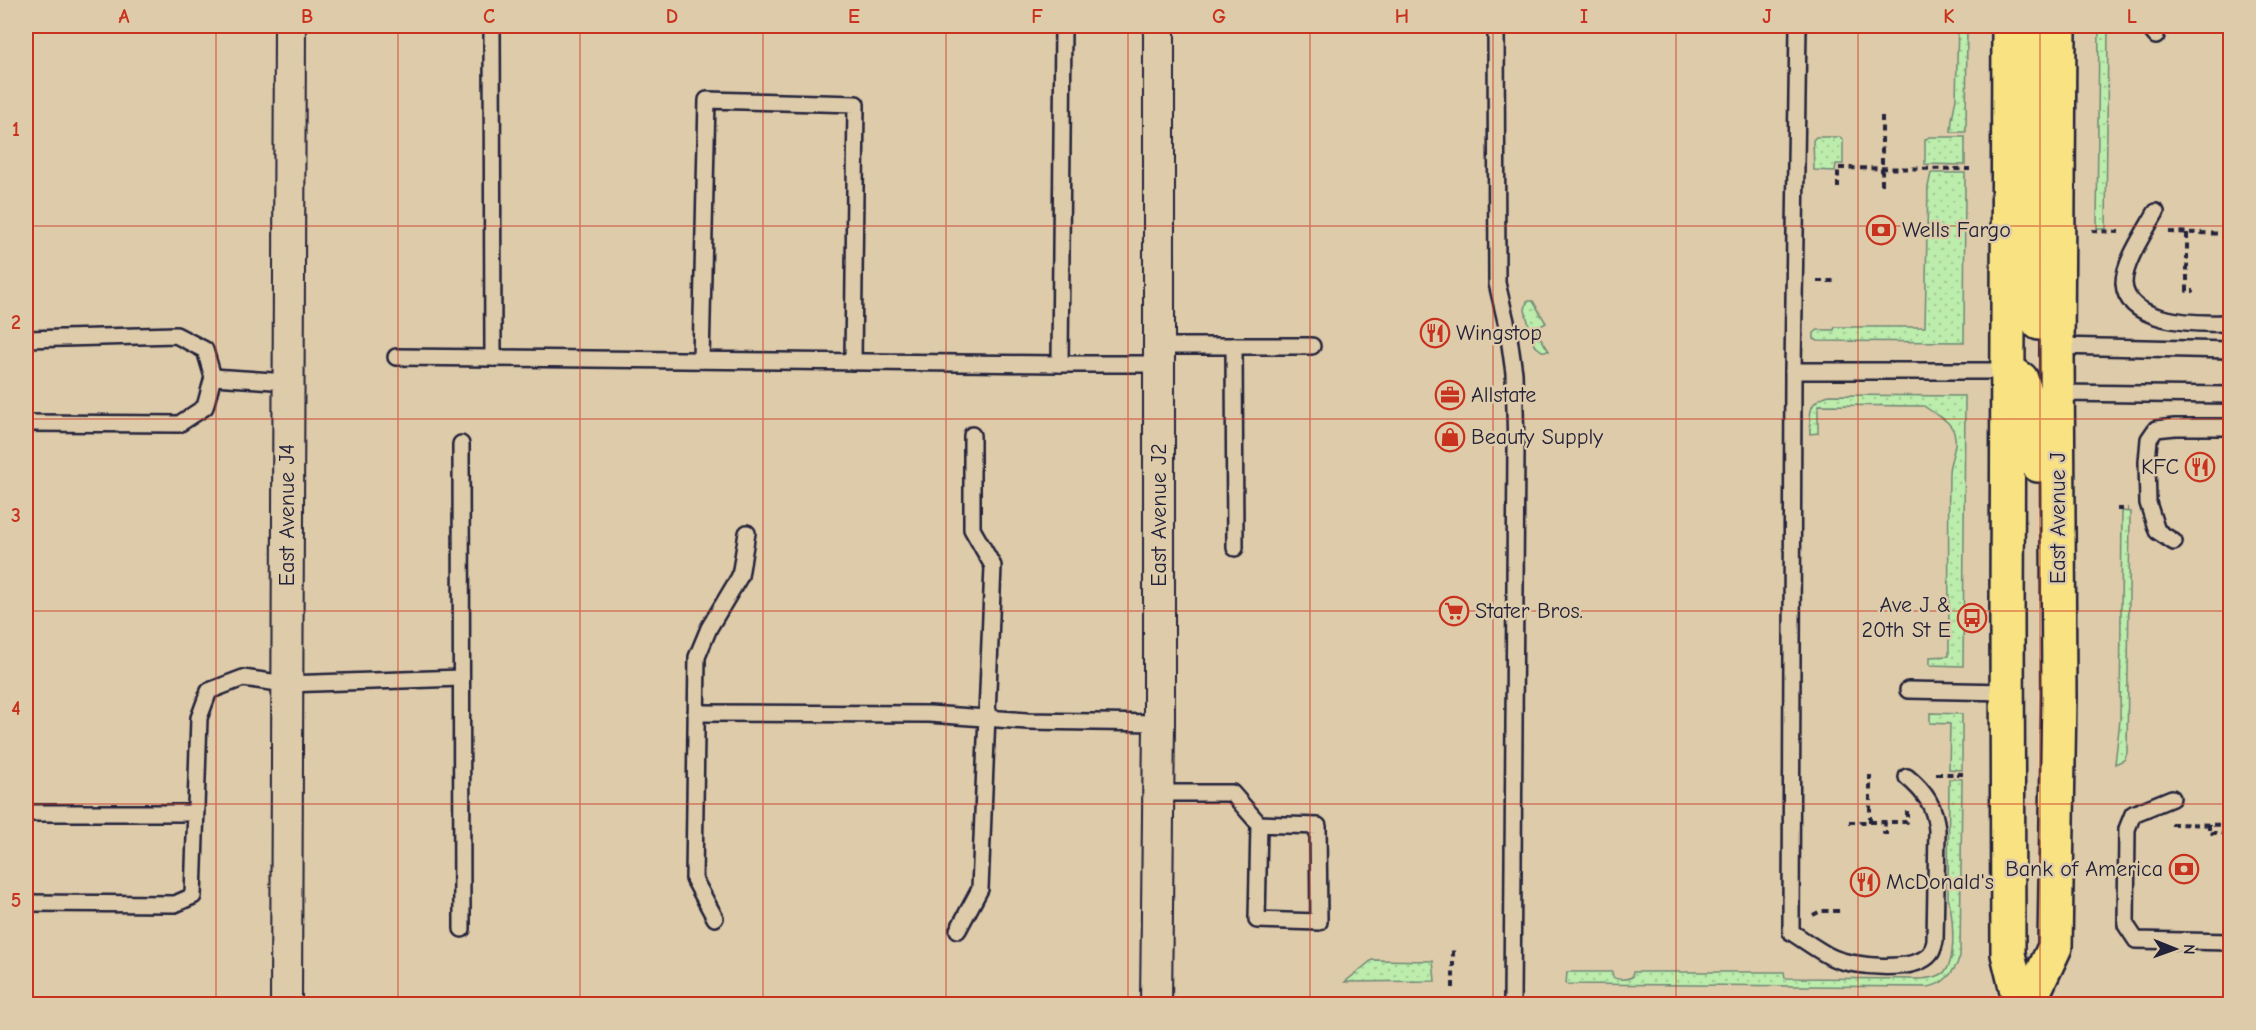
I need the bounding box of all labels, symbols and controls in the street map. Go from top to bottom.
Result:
text: A [118,5,130,28]
text: B [301,5,313,28]
text: C [483,5,495,28]
text: D [666,5,678,28]
text: E [848,5,860,28]
text: F [1031,5,1043,28]
text: G [1212,5,1226,28]
text: H [1395,5,1409,28]
text: I [1580,5,1588,28]
text: J [1762,5,1772,28]
text: K [1943,5,1955,28]
text: L [2127,5,2137,28]
text: 1 [12,118,20,141]
bank icon: Wells Fargo [1865,214,1897,246]
place label: Wells Fargo [1902,217,2011,243]
text: 2 [11,311,21,334]
restaurant icon: Wingstop [1419,317,1451,349]
place label: Wingstop [1456,320,1542,346]
office icon: Allstate [1434,379,1466,411]
place label: Allstate [1471,382,1536,408]
shop icon: Beauty Supply [1434,421,1466,453]
place label: Beauty Supply [1471,424,1603,450]
street label: East Avenue J2 [1146,443,1172,587]
street label: East Avenue J4 [274,444,300,586]
restaurant icon: KFC [2184,451,2216,483]
street label: East Avenue J [2045,452,2071,584]
place label: KFC [2141,454,2179,480]
text: 3 [11,504,21,527]
place label: Ave J & 20th St E [1862,592,1951,643]
supermarket icon: Stater Bros. [1438,595,1470,627]
place label: Stater Bros. [1475,598,1583,624]
bus stop icon: Ave J & 20th St E [1956,602,1988,634]
text: 4 [11,697,21,720]
bank icon: Bank of America [2168,853,2200,885]
place label: Bank of America [2005,856,2163,882]
restaurant icon: McDonald's [1849,866,1881,898]
place label: McDonald's [1886,869,1994,895]
text: 5 [11,889,21,912]
north arrow [2145,919,2205,979]
text: N [2180,944,2198,955]

